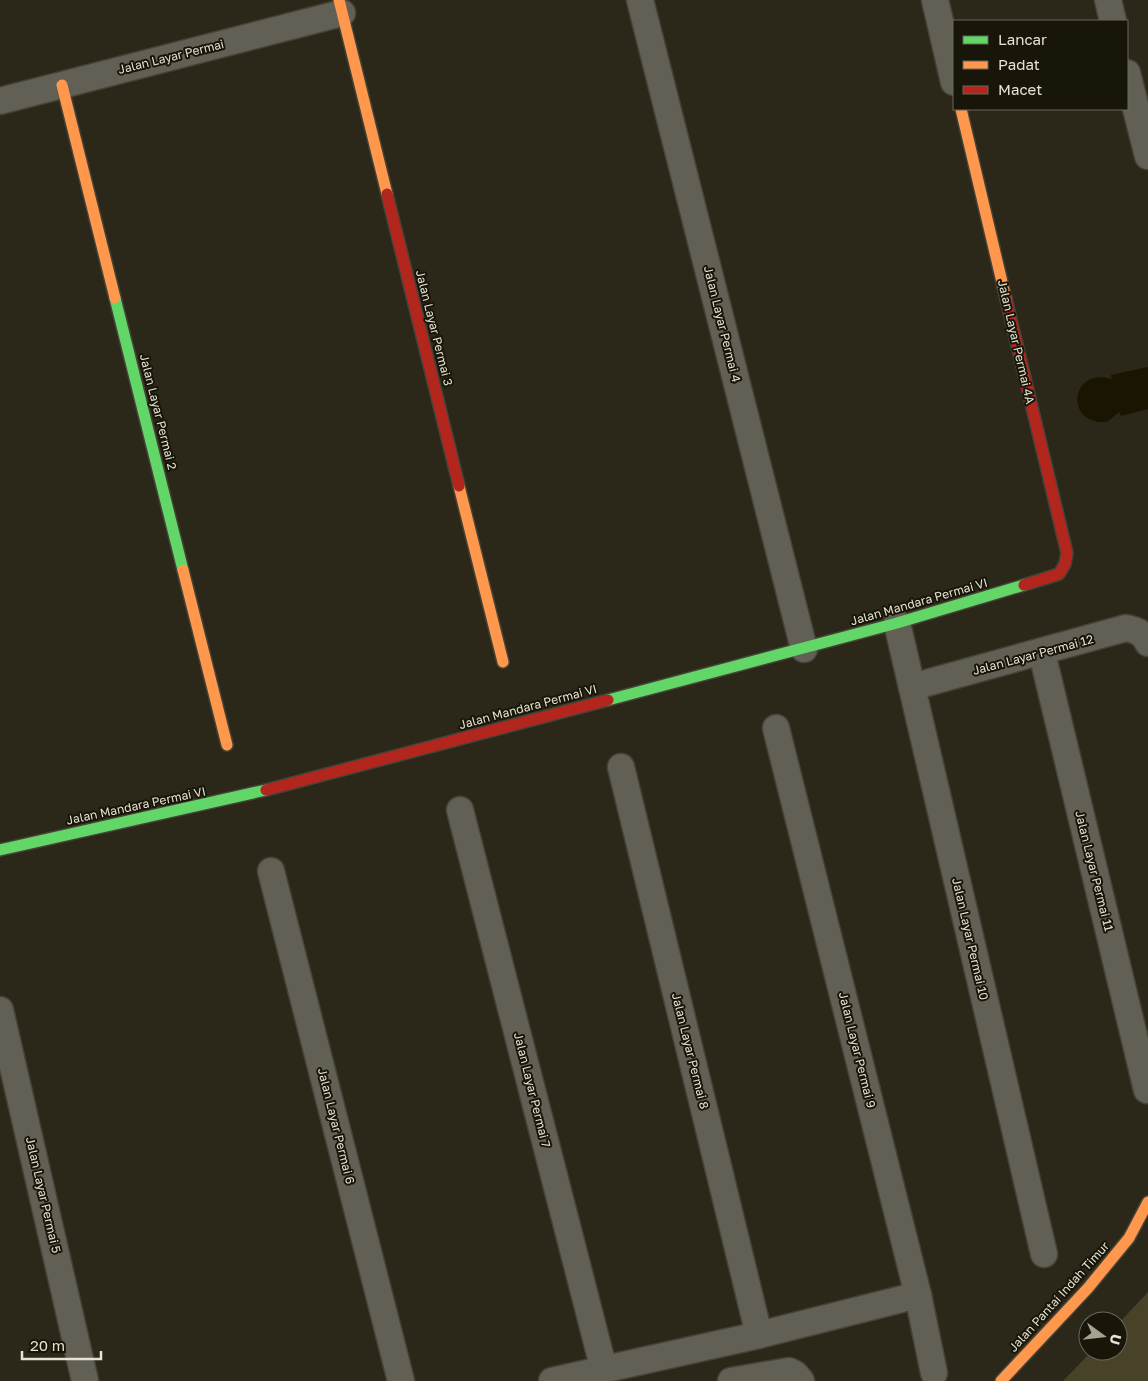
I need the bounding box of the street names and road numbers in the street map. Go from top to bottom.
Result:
street label: Jalan Layar Permai [116,36,225,77]
street label: Jalan Layar Permai 4 [701,264,744,383]
street label: Jalan Layar Permai 3 [413,268,456,387]
street label: Jalan Layar Permai 4A [995,278,1038,406]
street label: Jalan Layar Permai 2 [137,352,180,471]
street label: Jalan Mandara Permai VI [848,575,989,628]
street label: Jalan Layar Permai 12 [971,631,1095,678]
street label: Jalan Mandara Permai VI [457,681,599,732]
street label: Jalan Mandara Permai VI [65,783,207,828]
street label: Jalan Layar Permai 11 [1072,809,1117,933]
street label: Jalan Layar Permai 10 [949,876,992,1001]
street label: Jalan Layar Permai 9 [836,990,879,1109]
street label: Jalan Layar Permai 8 [669,991,712,1110]
street label: Jalan Layar Permai 7 [511,1031,554,1149]
street label: Jalan Layar Permai 6 [315,1066,358,1185]
street label: Jalan Layar Permai 5 [23,1135,64,1254]
street label: Jalan Pantai Indah Timur [1005,1238,1112,1355]

